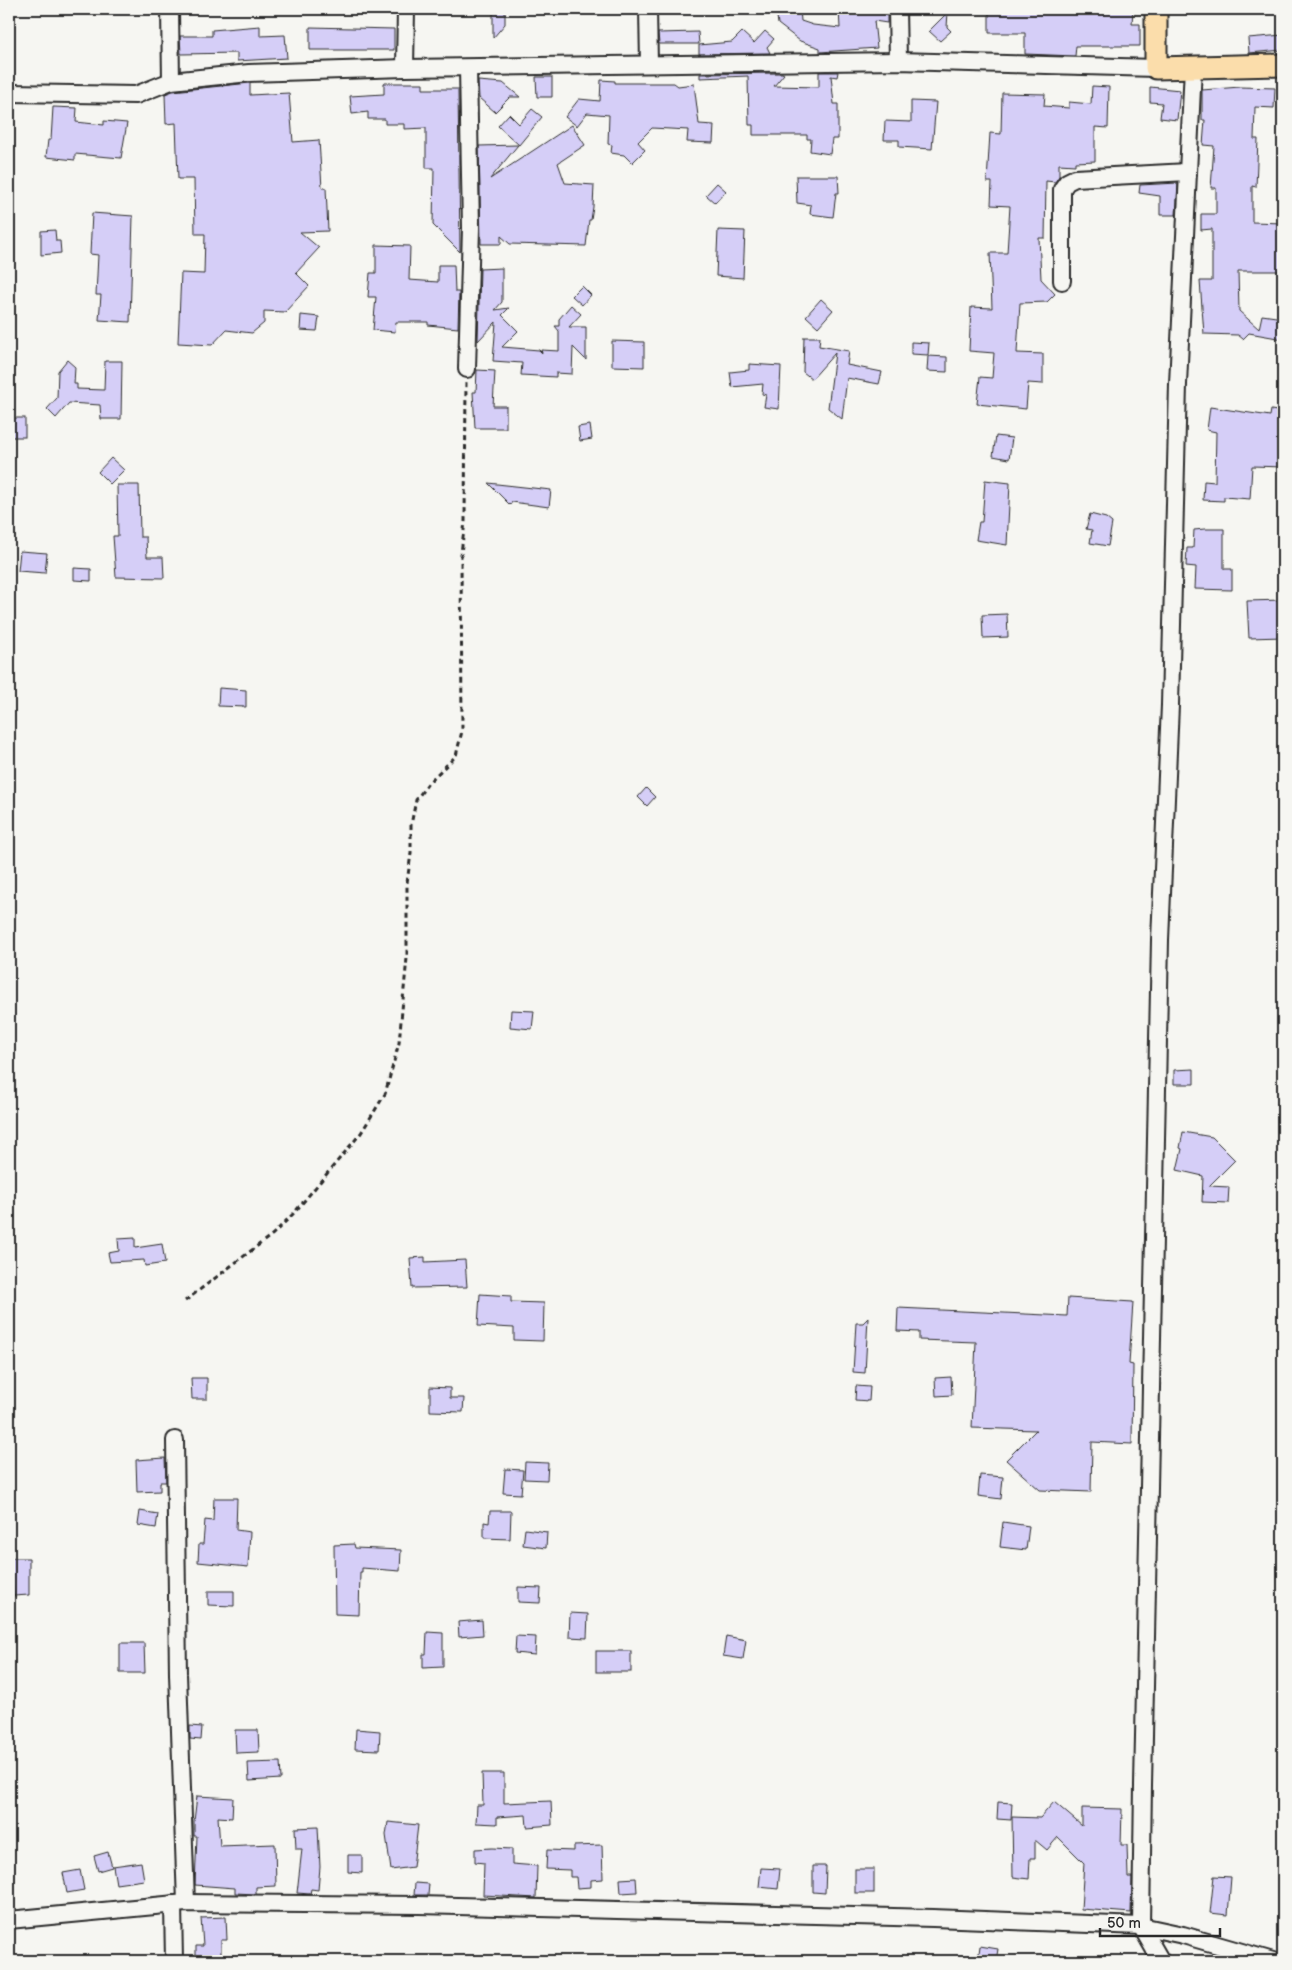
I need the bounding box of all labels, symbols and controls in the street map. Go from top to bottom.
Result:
scale bar [1100,1905,1220,1937]
text: 50 m [1107,1914,1141,1933]

